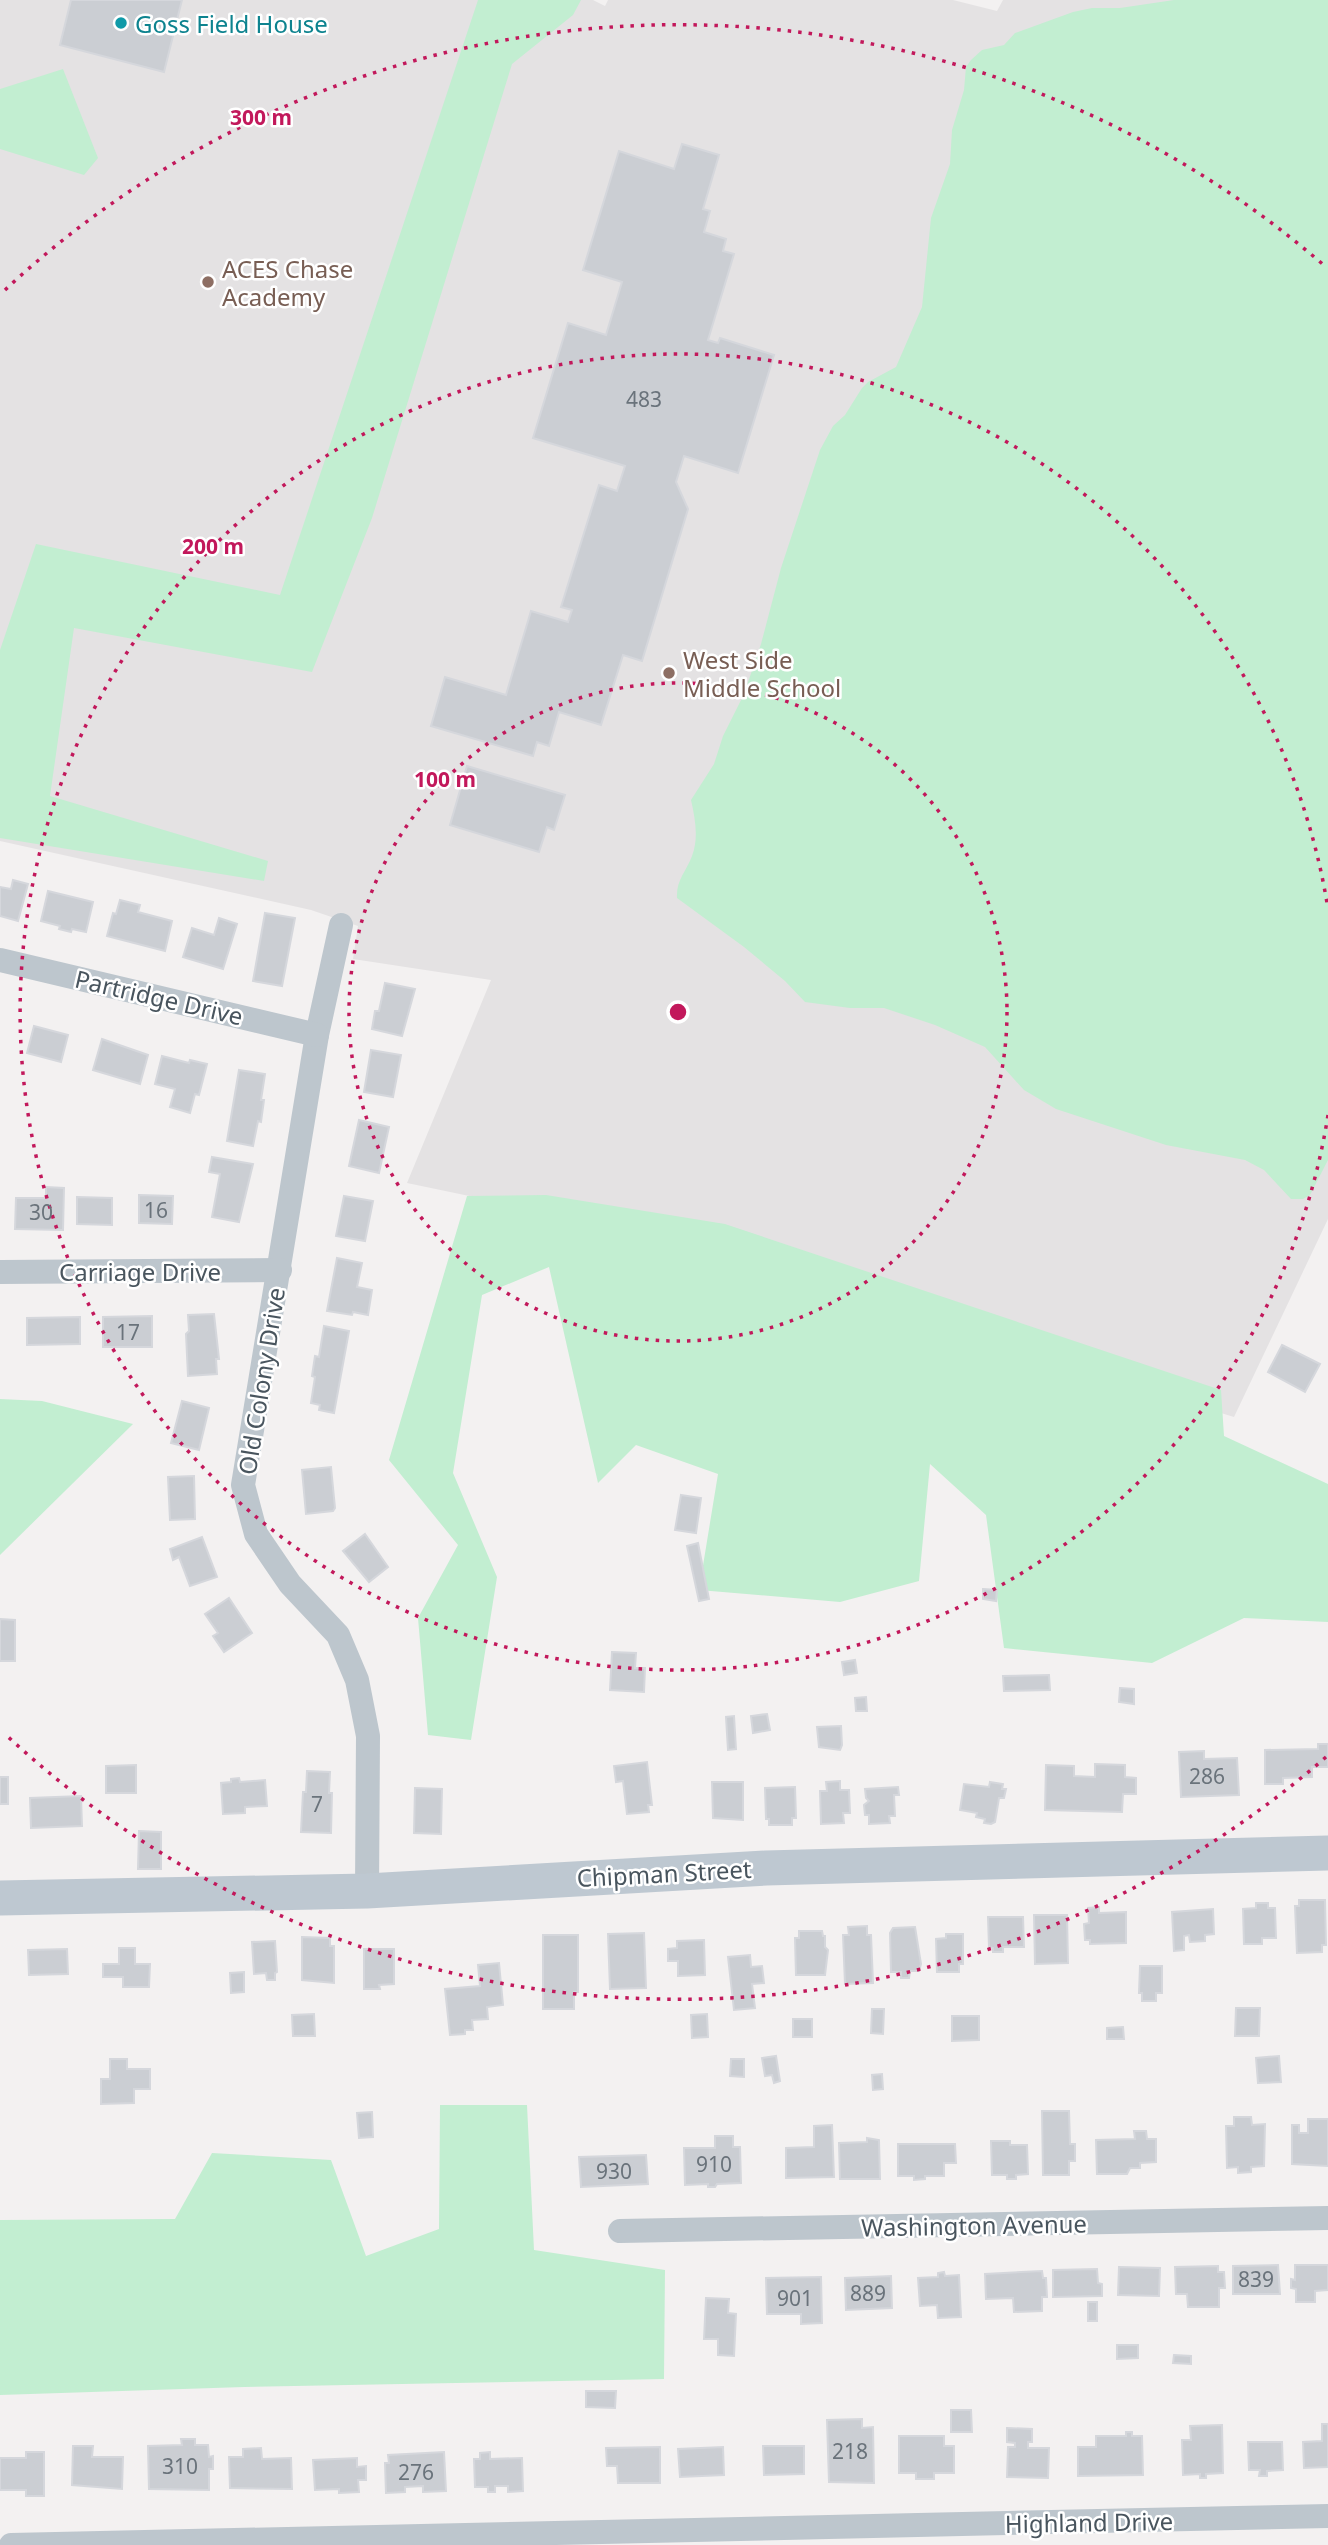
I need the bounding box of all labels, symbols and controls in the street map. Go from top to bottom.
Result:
place label: Goss Field House [135,7,328,40]
marker: Goss Field House [113,15,129,31]
text: 300 m [230,103,292,131]
place label: ACES Chase Academy [222,252,353,313]
marker: ACES Chase Academy [200,274,216,290]
house number: 483 [626,385,662,413]
text: 200 m [182,532,244,560]
place label: West Side Middle School [683,643,841,704]
marker: West Side Middle School [661,665,677,681]
text: 100 m [414,765,476,793]
street label: Partridge Drive [72,962,246,1032]
centre of rings [666,1000,690,1024]
house number: 16 [144,1196,168,1224]
house number: 30 [29,1198,53,1226]
street label: Carriage Drive [59,1255,221,1288]
street label: Old Colony Drive [230,1285,292,1477]
house number: 17 [116,1318,140,1346]
house number: 286 [1189,1762,1225,1790]
house number: 7 [311,1790,323,1818]
street label: Chipman Street [576,1852,753,1894]
house number: 910 [696,2150,732,2178]
house number: 930 [596,2157,632,2185]
street label: Washington Avenue [861,2207,1087,2243]
house number: 839 [1238,2265,1274,2293]
house number: 889 [850,2279,886,2307]
house number: 901 [777,2284,813,2312]
house number: 218 [832,2437,868,2465]
house number: 310 [162,2452,198,2480]
house number: 276 [398,2458,434,2486]
street label: Highland Drive [1005,2504,1173,2540]

